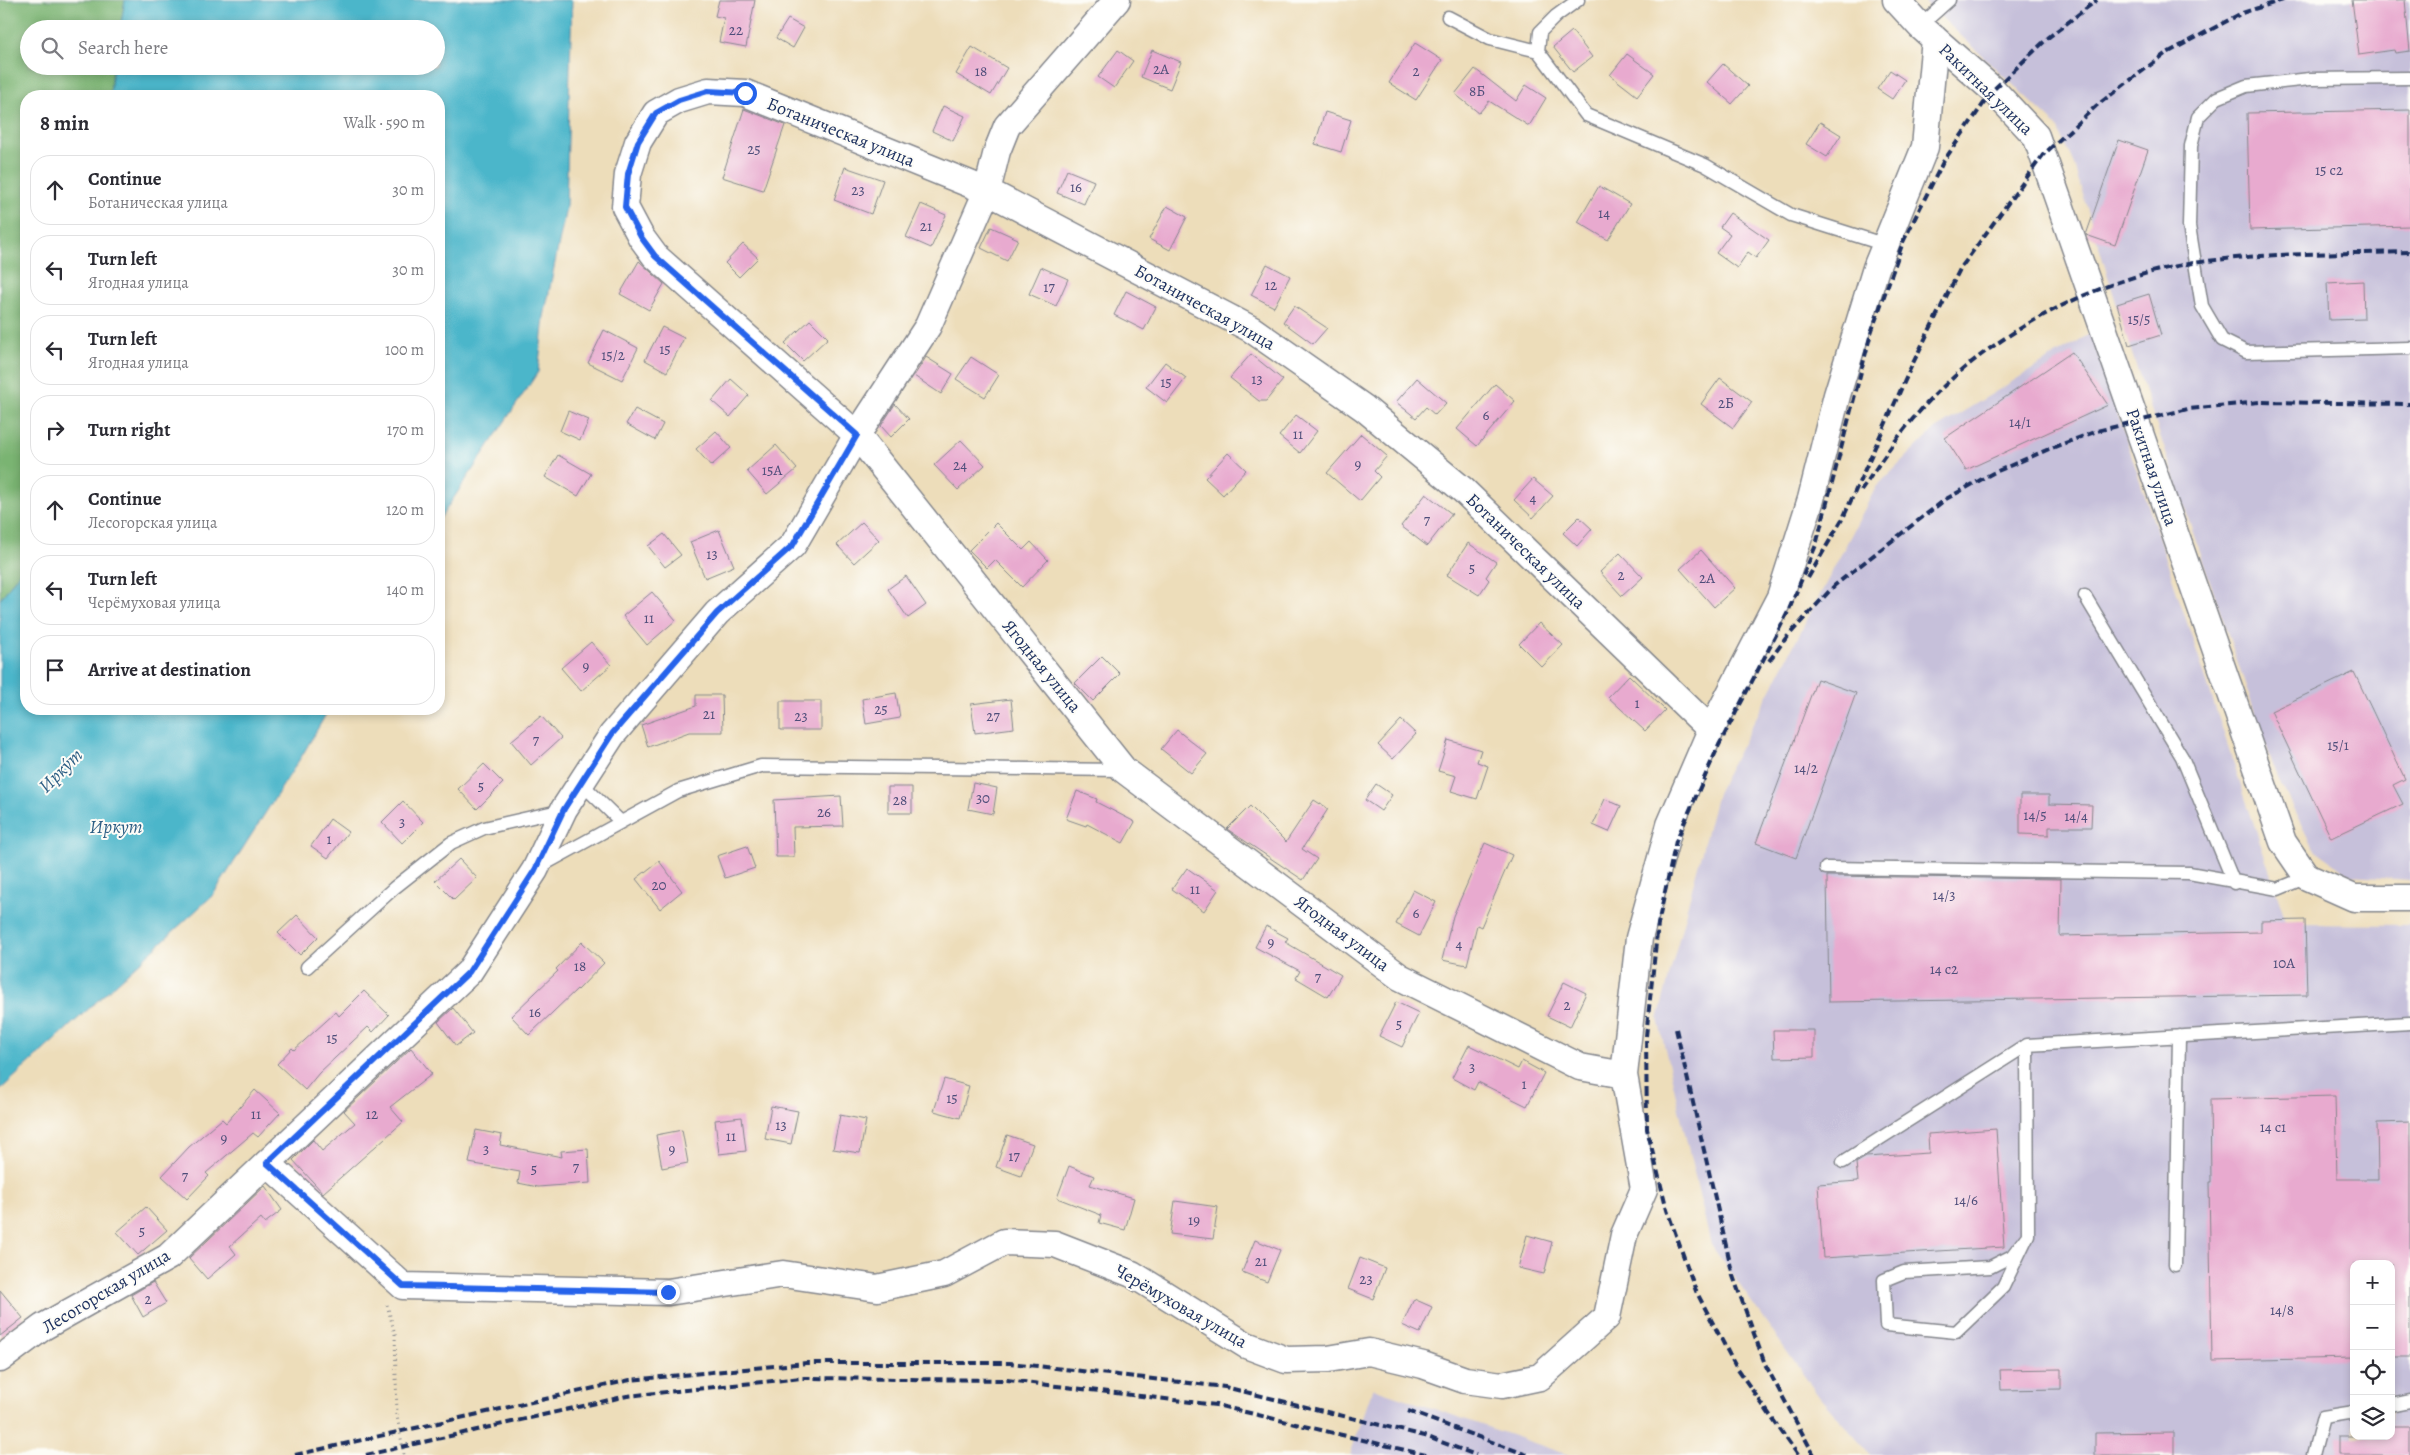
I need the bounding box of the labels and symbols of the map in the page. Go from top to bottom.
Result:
house number: 22 [729,20,743,40]
street label: Ракитная улица [1934,38,2039,141]
house number: 2А [1153,59,1169,79]
house number: 18 [975,61,987,81]
house number: 2 [1412,61,1420,81]
house number: 8Б [1469,81,1485,101]
route start [734,82,757,105]
street label: Ботаническая улица [764,91,919,173]
house number: 25 [747,139,761,159]
house number: 15 с2 [2315,160,2343,180]
house number: 16 [1070,177,1082,197]
house number: 23 [851,180,865,200]
house number: 14 [1598,203,1610,223]
house number: 21 [920,216,932,236]
street label: Ботаническая улица [1130,258,1280,356]
house number: 12 [1265,275,1277,295]
house number: 17 [1043,277,1055,297]
house number: 15/5 [2128,309,2150,329]
house number: 15 [659,339,671,359]
house number: 15/2 [601,345,625,365]
house number: 13 [1251,369,1263,389]
house number: 15 [1160,372,1172,392]
house number: 2Б [1718,393,1734,413]
house number: 6 [1483,405,1490,425]
street label: Ракитная улица [2121,405,2184,530]
house number: 14/1 [2009,412,2031,432]
house number: 11 [1293,424,1303,444]
house number: 9 [1355,454,1362,474]
house number: 24 [953,455,967,475]
house number: 15А [762,460,782,480]
street label: Ботаническая улица [1461,488,1591,615]
house number: 4 [1530,488,1537,508]
house number: 7 [1424,510,1431,530]
house number: 13 [706,544,718,564]
house number: 5 [1469,558,1475,578]
house number: 2 [1617,565,1625,585]
house number: 2А [1699,568,1715,588]
house number: 11 [644,608,654,628]
street label: Ягодная улица [997,614,1087,718]
house number: 9 [583,656,590,676]
house number: 1 [1634,693,1640,713]
house number: 25 [874,699,888,719]
house number: 21 [703,704,715,724]
house number: 23 [794,706,808,726]
house number: 27 [986,706,1000,726]
house number: 7 [533,730,540,750]
house number: 15/1 [2327,735,2349,755]
water label: Ирку́т [33,743,89,799]
house number: 14/2 [1794,758,1818,778]
house number: 5 [478,776,484,796]
house number: 30 [976,788,990,808]
house number: 28 [893,790,907,810]
house number: 26 [817,802,831,822]
house number: 14/5 [2023,805,2047,825]
house number: 14/4 [2064,806,2088,826]
house number: 3 [399,812,405,832]
water label: Иркут [90,814,143,840]
house number: 1 [326,829,332,849]
house number: 20 [651,875,667,895]
house number: 11 [1190,879,1200,899]
house number: 14/3 [1932,885,1956,905]
street label: Ягодная улица [1290,889,1395,977]
house number: 6 [1413,903,1420,923]
house number: 9 [1268,932,1275,952]
house number: 4 [1456,934,1463,954]
house number: 10А [2273,953,2295,973]
house number: 18 [574,956,586,976]
house number: 14 с2 [1930,959,1958,979]
house number: 7 [1315,967,1322,987]
house number: 2 [1563,995,1571,1015]
house number: 16 [529,1002,541,1022]
house number: 5 [1396,1014,1402,1034]
house number: 15 [326,1028,338,1048]
house number: 3 [1469,1057,1475,1077]
house number: 1 [1521,1074,1527,1094]
house number: 15 [946,1088,958,1108]
house number: 11 [251,1104,261,1124]
house number: 12 [366,1104,378,1124]
house number: 13 [775,1115,787,1135]
house number: 14 с1 [2260,1117,2286,1137]
house number: 11 [726,1126,736,1146]
house number: 9 [221,1128,228,1148]
house number: 3 [483,1139,489,1159]
house number: 9 [669,1139,676,1159]
house number: 17 [1008,1146,1020,1166]
house number: 7 [573,1157,580,1177]
house number: 5 [531,1159,537,1179]
house number: 7 [182,1166,189,1186]
house number: 14/6 [1954,1190,1978,1210]
house number: 19 [1188,1210,1200,1230]
house number: 5 [139,1221,145,1241]
street label: Лесогорская улица [37,1243,175,1339]
house number: 21 [1255,1251,1267,1271]
street label: Черёмуховая улица [1110,1258,1252,1354]
house number: 23 [1359,1269,1373,1289]
route end [657,1281,680,1304]
house number: 2 [144,1289,152,1309]
house number: 14/8 [2270,1300,2294,1320]

